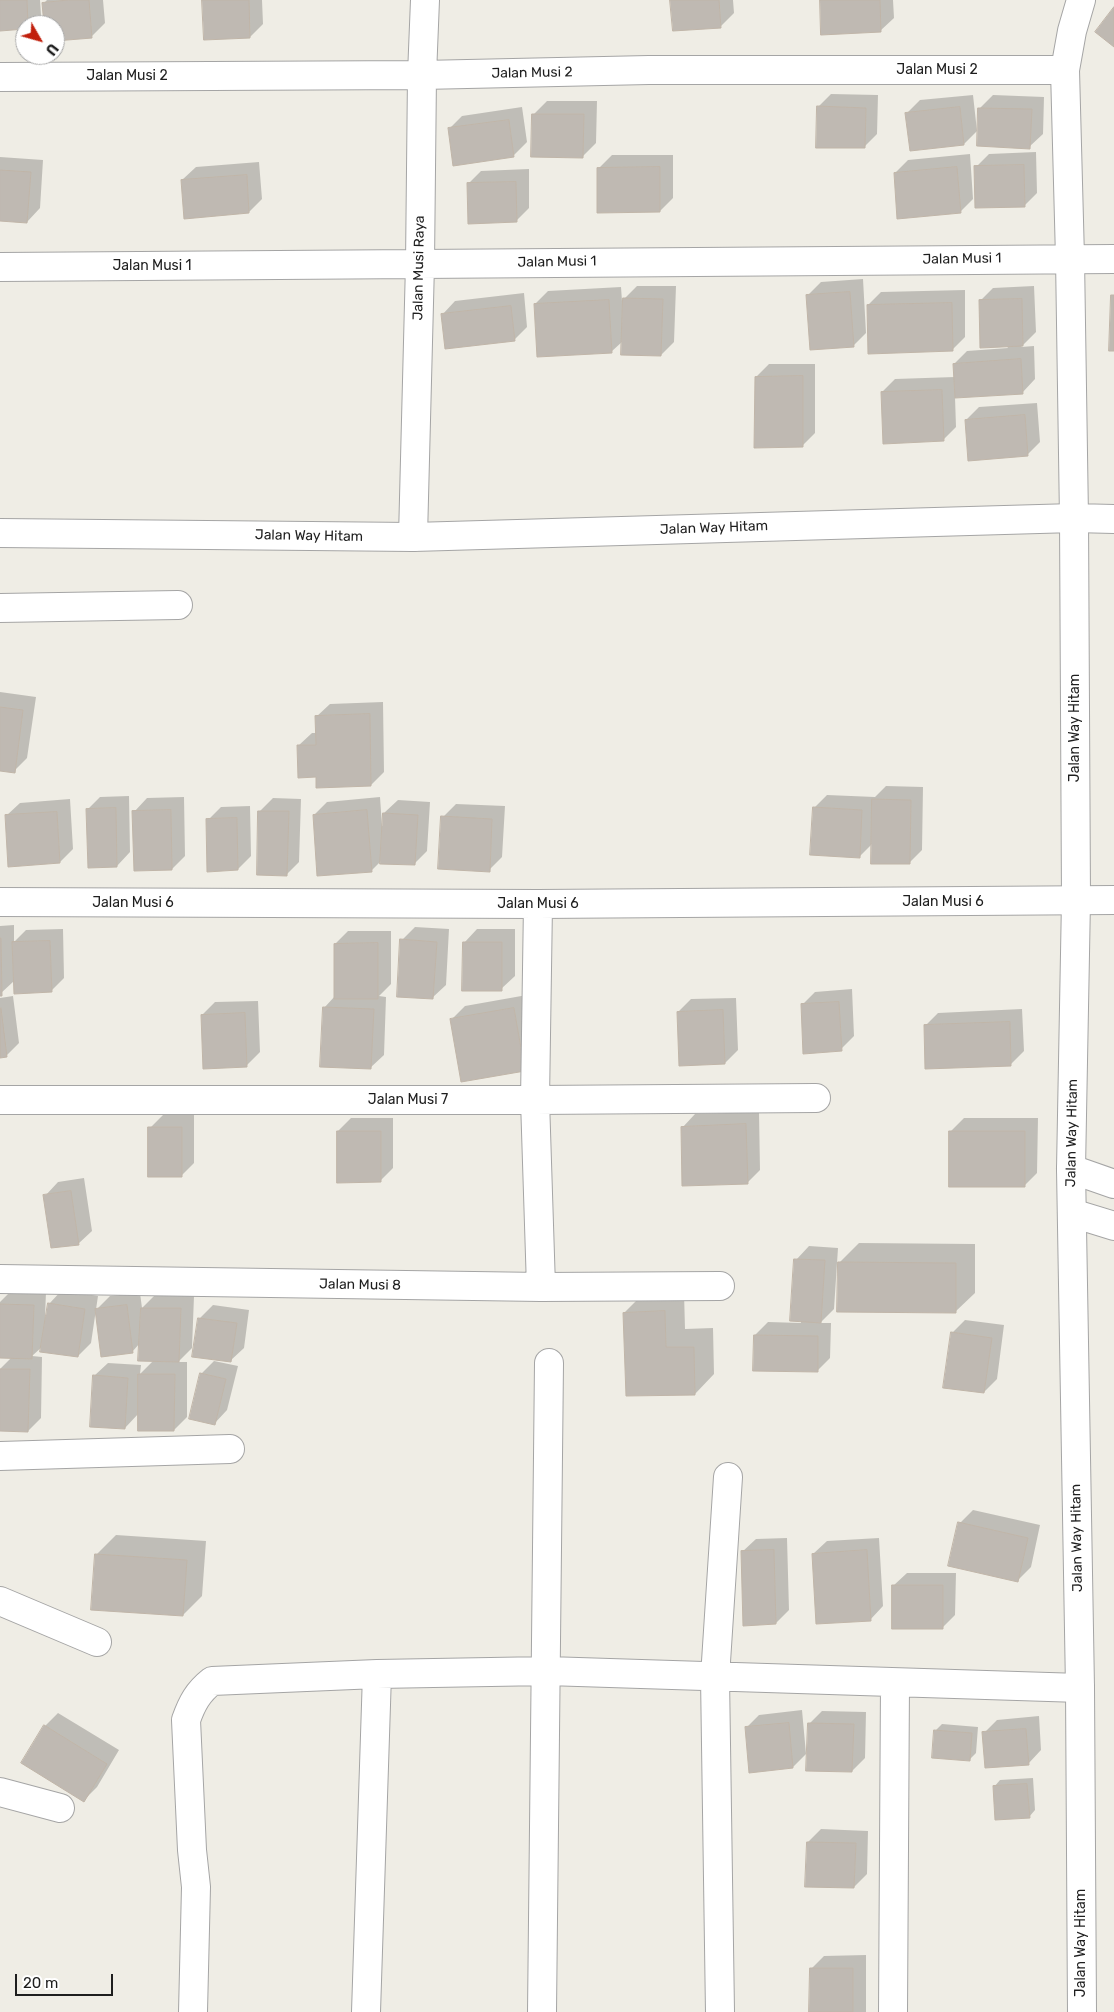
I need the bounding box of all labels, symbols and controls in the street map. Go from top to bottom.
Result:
north arrow [15,15,65,65]
text: U [42,40,61,58]
street label: Jalan Musi 2 [896,62,978,78]
street label: Jalan Musi 2 [491,64,573,82]
street label: Jalan Musi 2 [86,68,168,84]
street label: Jalan Musi Raya [410,215,428,321]
street label: Jalan Musi 1 [922,250,1002,268]
street label: Jalan Musi 1 [517,253,597,271]
street label: Jalan Musi 1 [112,258,192,274]
street label: Jalan Way Hitam [660,518,768,538]
street label: Jalan Way Hitam [255,527,363,545]
street label: Jalan Way Hitam [1067,674,1083,782]
street label: Jalan Musi 6 [902,894,984,910]
street label: Jalan Musi 6 [92,895,174,911]
street label: Jalan Musi 6 [497,896,579,912]
street label: Jalan Way Hitam [1063,1079,1081,1187]
street label: Jalan Musi 7 [368,1092,448,1108]
street label: Jalan Musi 8 [319,1276,401,1294]
street label: Jalan Way Hitam [1068,1484,1086,1592]
street label: Jalan Way Hitam [1073,1889,1089,1997]
scale bar [18,1964,115,1996]
text: 20 m [23,1974,58,1992]

